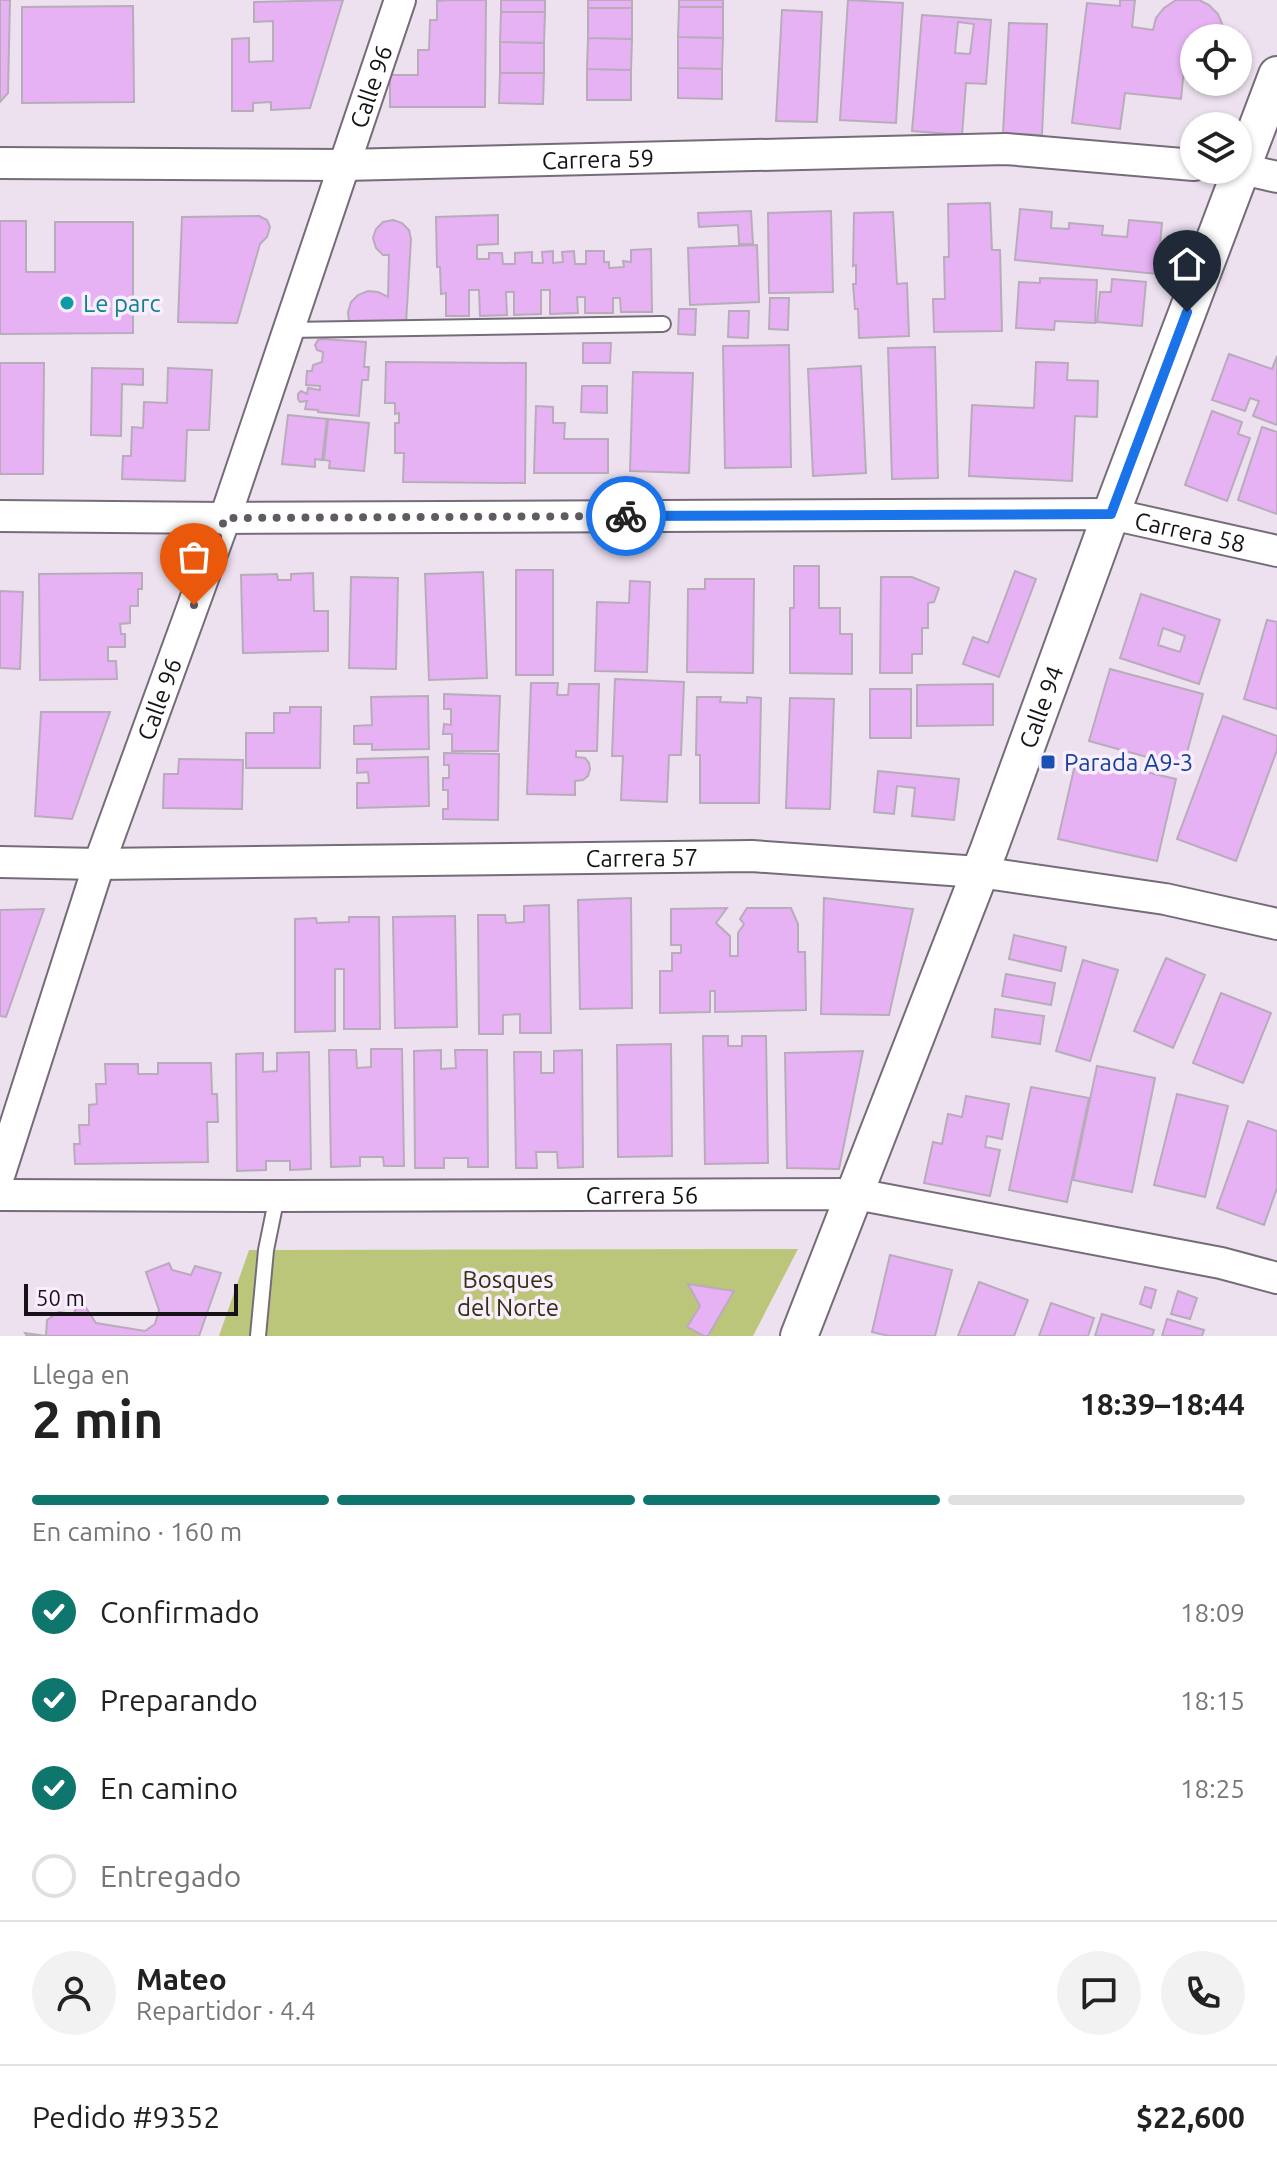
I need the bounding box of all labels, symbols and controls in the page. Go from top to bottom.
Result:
map controls [1180,24,1252,184]
button: locate [1180,24,1252,96]
street label: Calle 96 [344,42,397,131]
button: layers [1180,112,1252,184]
street label: Carrera 59 [541,144,655,174]
pin [1153,230,1221,312]
icon: home [1165,242,1209,286]
place label: Le parc [83,290,161,317]
marker: Le parc [58,294,76,312]
courier [586,476,666,556]
icon: bike [604,494,648,538]
street label: Carrera 58 [1132,506,1248,557]
pin [160,523,228,605]
icon: bag [172,535,216,579]
street label: Calle 96 [132,654,186,744]
street label: Calle 94 [1013,662,1068,752]
place label: Parada A9-3 [1064,749,1193,776]
marker: Parada A9-3 [1039,753,1057,771]
street label: Carrera 57 [586,843,698,872]
street label: Carrera 56 [586,1181,698,1208]
park label: Bosques del Norte [457,1266,559,1321]
scale bar [24,1280,238,1316]
text: 50 m [36,1285,85,1310]
text: Llega en [32,1360,130,1389]
text: 18:39–18:44 [1080,1387,1245,1421]
text: 2 min [32,1390,163,1448]
text: En camino · 160 m [32,1517,242,1546]
icon: check [32,1590,76,1634]
text: Confirmado [100,1595,260,1629]
text: 18:09 [1180,1598,1245,1627]
icon: check [32,1678,76,1722]
text: Preparando [100,1683,258,1717]
text: 18:15 [1180,1686,1245,1715]
icon: check [32,1766,76,1810]
text: En camino [100,1771,238,1805]
text: 18:25 [1180,1774,1245,1803]
text: Entregado [100,1859,241,1893]
button: person [32,1951,116,2035]
button: chat [1057,1951,1141,2035]
button: phone [1161,1951,1245,2035]
text: Mateo [136,1962,227,1996]
text: Repartidor · 4.4 [136,1996,316,2025]
text: Pedido #9352 [32,2100,220,2134]
text: $22,600 [1136,2100,1245,2134]

